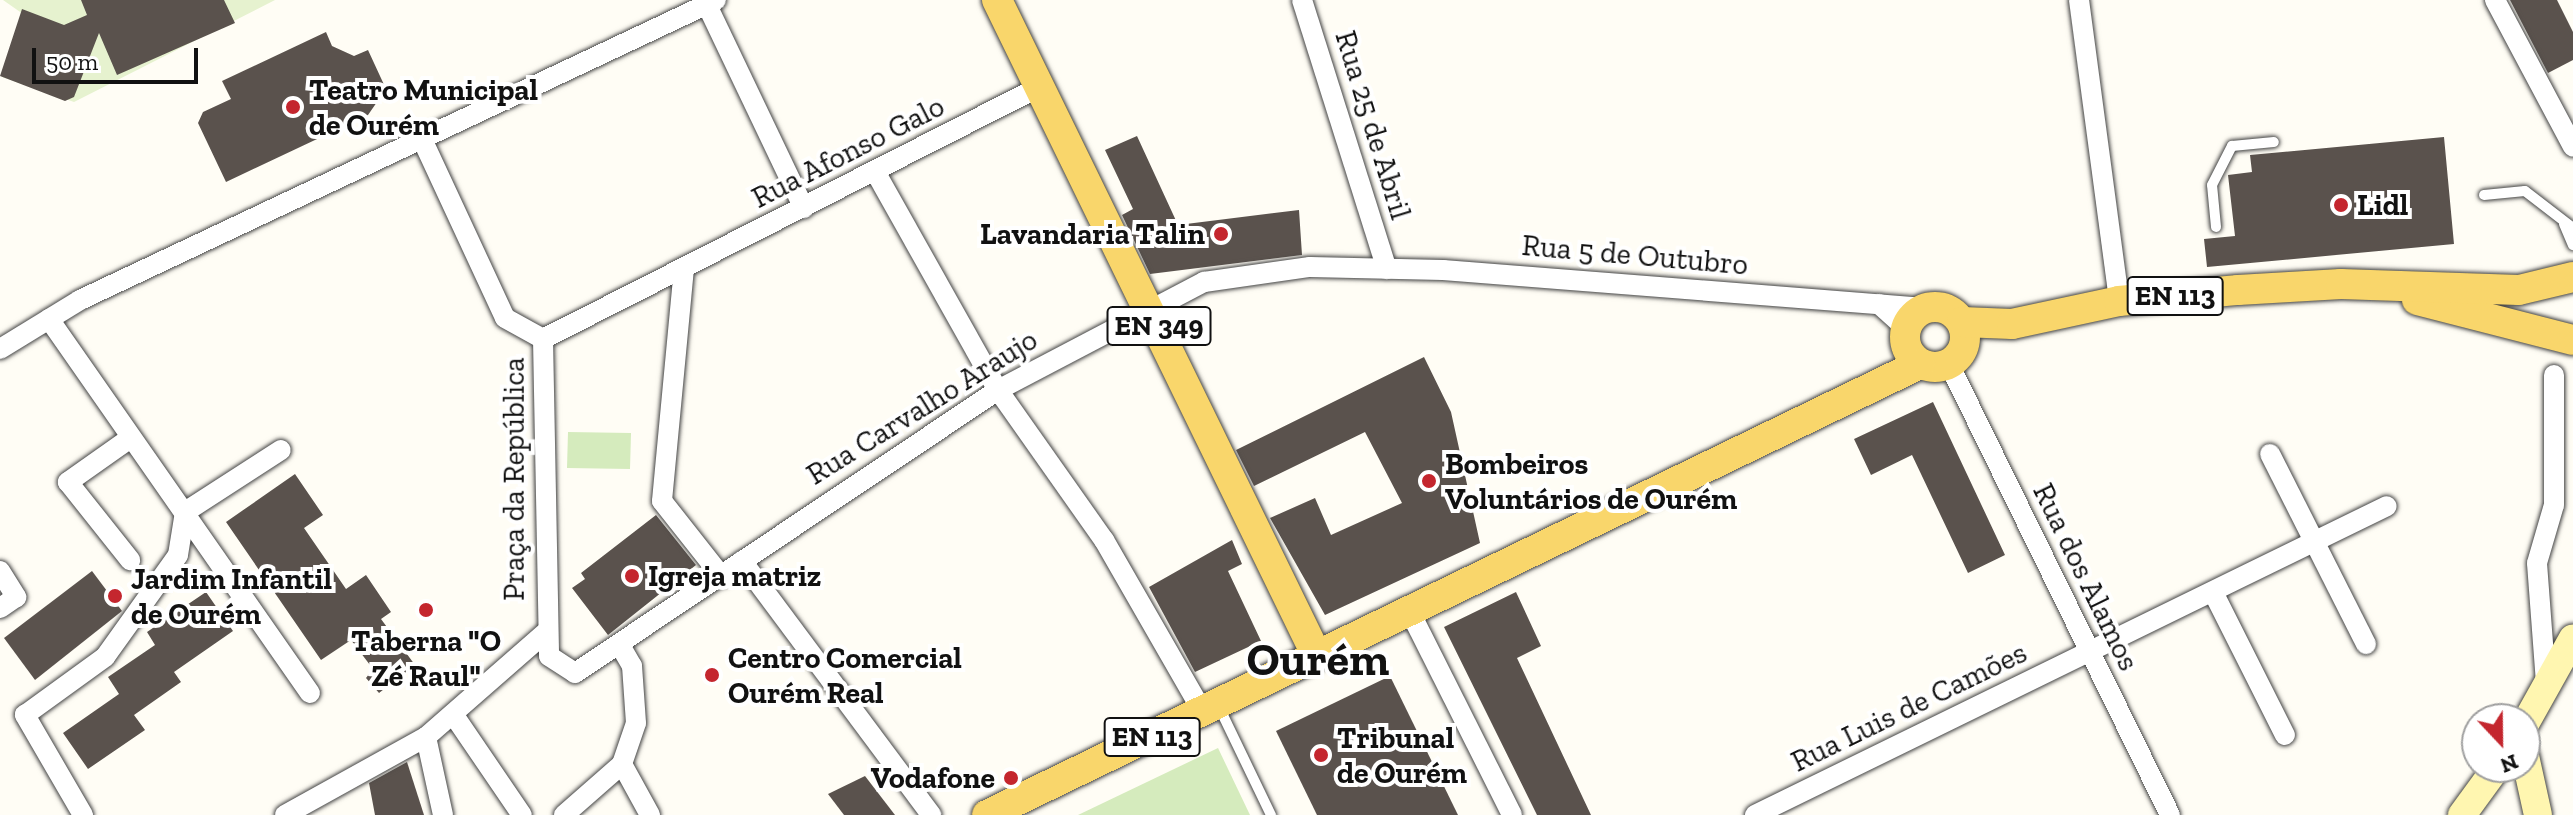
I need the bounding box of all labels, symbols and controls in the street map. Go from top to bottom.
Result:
street label: Rua 25 de Abril [1327,26,1419,224]
scale bar [36,32,202,82]
text: 50 m [46,47,98,76]
place label: Teatro Municipal de Ourém [309,72,538,142]
street label: Rua Afonso Galo [745,88,951,216]
marker: Teatro Municipal de Ourém [284,98,302,116]
place label: Lidl [2357,187,2408,223]
marker: Lidl [2332,196,2350,214]
place label: Lavandaria Talin [980,216,1205,252]
marker: Lavandaria Talin [1212,225,1230,243]
street label: Rua 5 de Outubro [1520,227,1750,283]
road number: EN 113 [2125,272,2225,320]
road number: EN 349 [1105,302,1213,350]
street label: Rua Carvalho Araujo [800,321,1044,493]
street label: Praça da República [496,357,532,601]
place label: Bombeiros Voluntários de Ourém [1445,446,1737,516]
marker: Bombeiros Voluntários de Ourém [1420,472,1438,490]
street label: Rua dos Alamos [2025,477,2147,677]
place label: Igreja matriz [648,558,821,594]
place label: Jardim Infantil de Ourém [131,561,332,632]
marker: Igreja matriz [623,567,641,585]
marker: Jardim Infantil de Ourém [106,587,124,605]
marker: Taberna "O Zé Raul" [417,601,435,619]
place label: Taberna "O Zé Raul" [351,623,501,694]
district label: Ourém [1247,632,1389,688]
street label: Rua Luis de Camões [1785,634,2033,780]
place label: Centro Comercial Ourém Real [728,640,962,710]
marker: Centro Comercial Ourém Real [703,666,721,684]
north arrow [2461,703,2541,783]
road number: EN 113 [1102,713,1202,761]
place label: Tribunal de Ourém [1337,720,1467,790]
marker: Tribunal de Ourém [1312,746,1330,764]
text: N [2497,748,2522,780]
place label: Vodafone [871,760,995,796]
marker: Vodafone [1002,769,1020,787]

